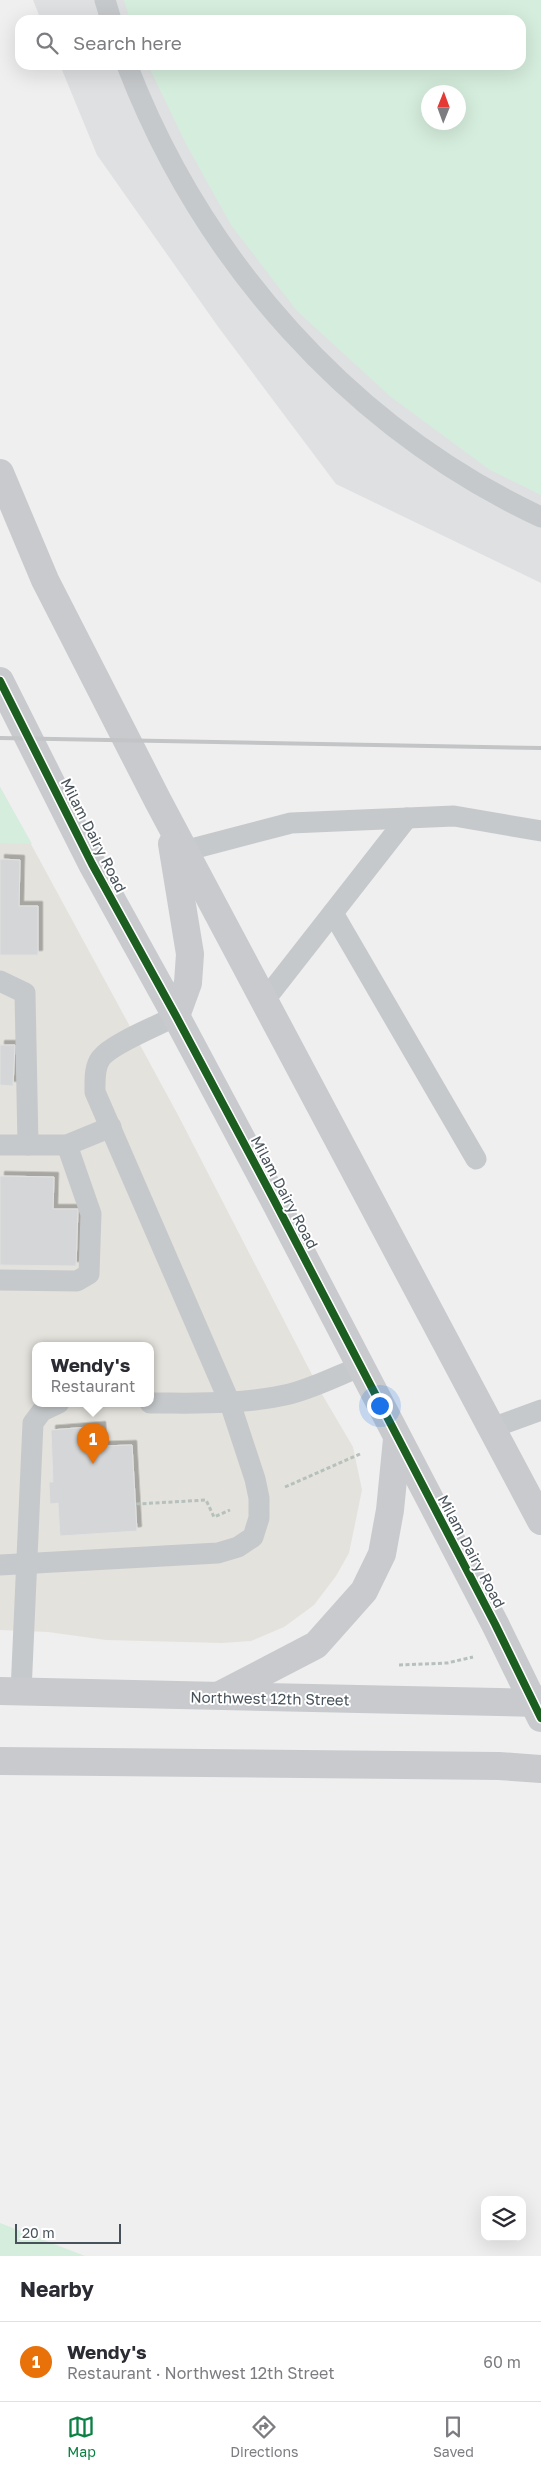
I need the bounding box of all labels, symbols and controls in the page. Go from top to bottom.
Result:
search box [15,15,526,70]
icon: search [33,29,61,57]
text: Search here [73,31,182,54]
north arrow [421,85,466,130]
street label: Milam Dairy Road [58,775,130,895]
street label: Milam Dairy Road [248,1132,322,1252]
popup [32,1342,154,1407]
text: Wendy's [51,1353,130,1376]
text: Restaurant [51,1376,135,1396]
your location [367,1393,393,1419]
pin: 1 [77,1423,109,1464]
street label: Milam Dairy Road [435,1491,509,1611]
street label: Northwest 12th Street [190,1688,350,1708]
map controls [481,2196,526,2241]
button: layers [481,2196,526,2241]
scale bar [15,2221,121,2244]
text: 20 m [22,2224,55,2241]
text: Nearby [20,2276,94,2302]
text: Wendy's [67,2340,147,2363]
text: 1 [32,2352,40,2372]
text: 60 m [483,2352,521,2372]
text: Restaurant · Northwest 12th Street [67,2363,335,2383]
tab: Map [67,2413,96,2460]
tab: Directions [230,2413,299,2460]
tab: Saved [433,2413,474,2460]

